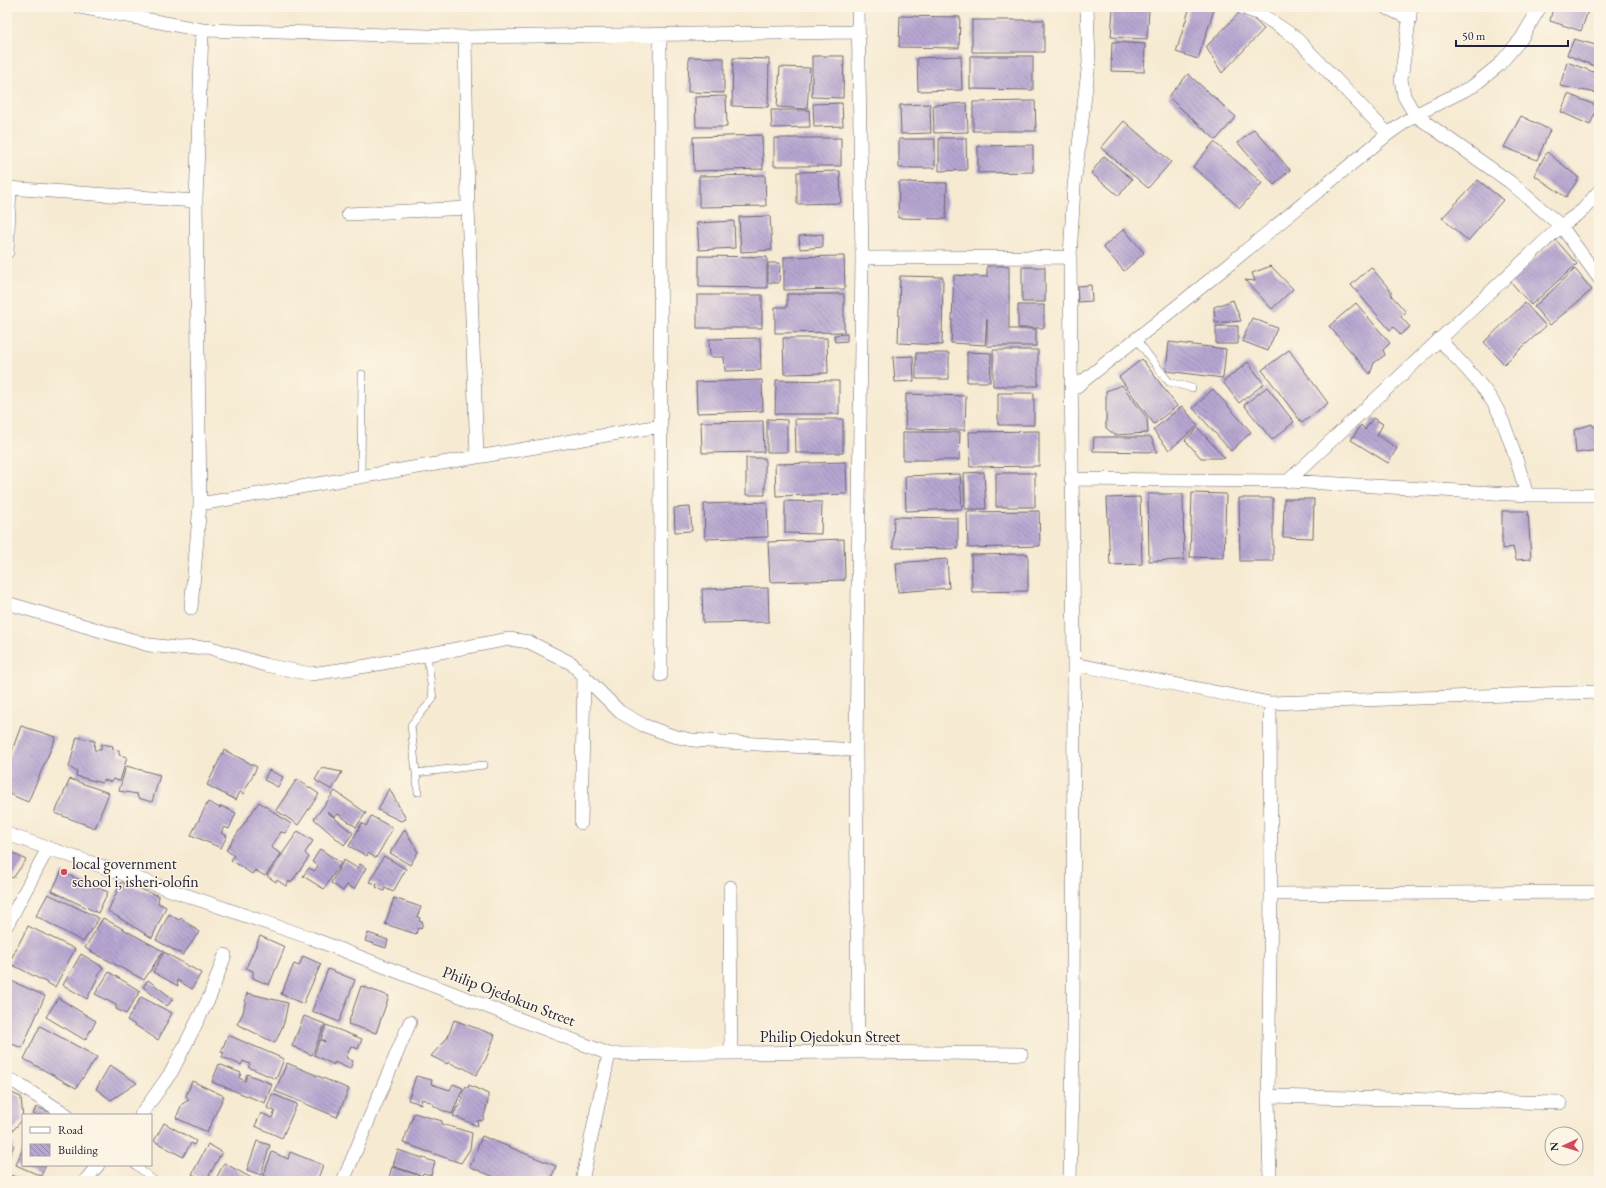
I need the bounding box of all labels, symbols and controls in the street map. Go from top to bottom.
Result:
scale bar [1456,22,1568,48]
text: 50 m [1462,28,1486,44]
place label: local government school i, isheri-olofin [72,853,199,892]
marker: local government school i, isheri-olofin [59,867,69,877]
street label: Philip Ojedokun Street [440,961,578,1031]
street label: Philip Ojedokun Street [760,1026,900,1047]
legend [22,1114,152,1166]
text: Road [58,1122,84,1138]
north arrow [1544,1126,1584,1166]
text: Building [58,1142,99,1158]
text: N [1547,1142,1561,1152]

